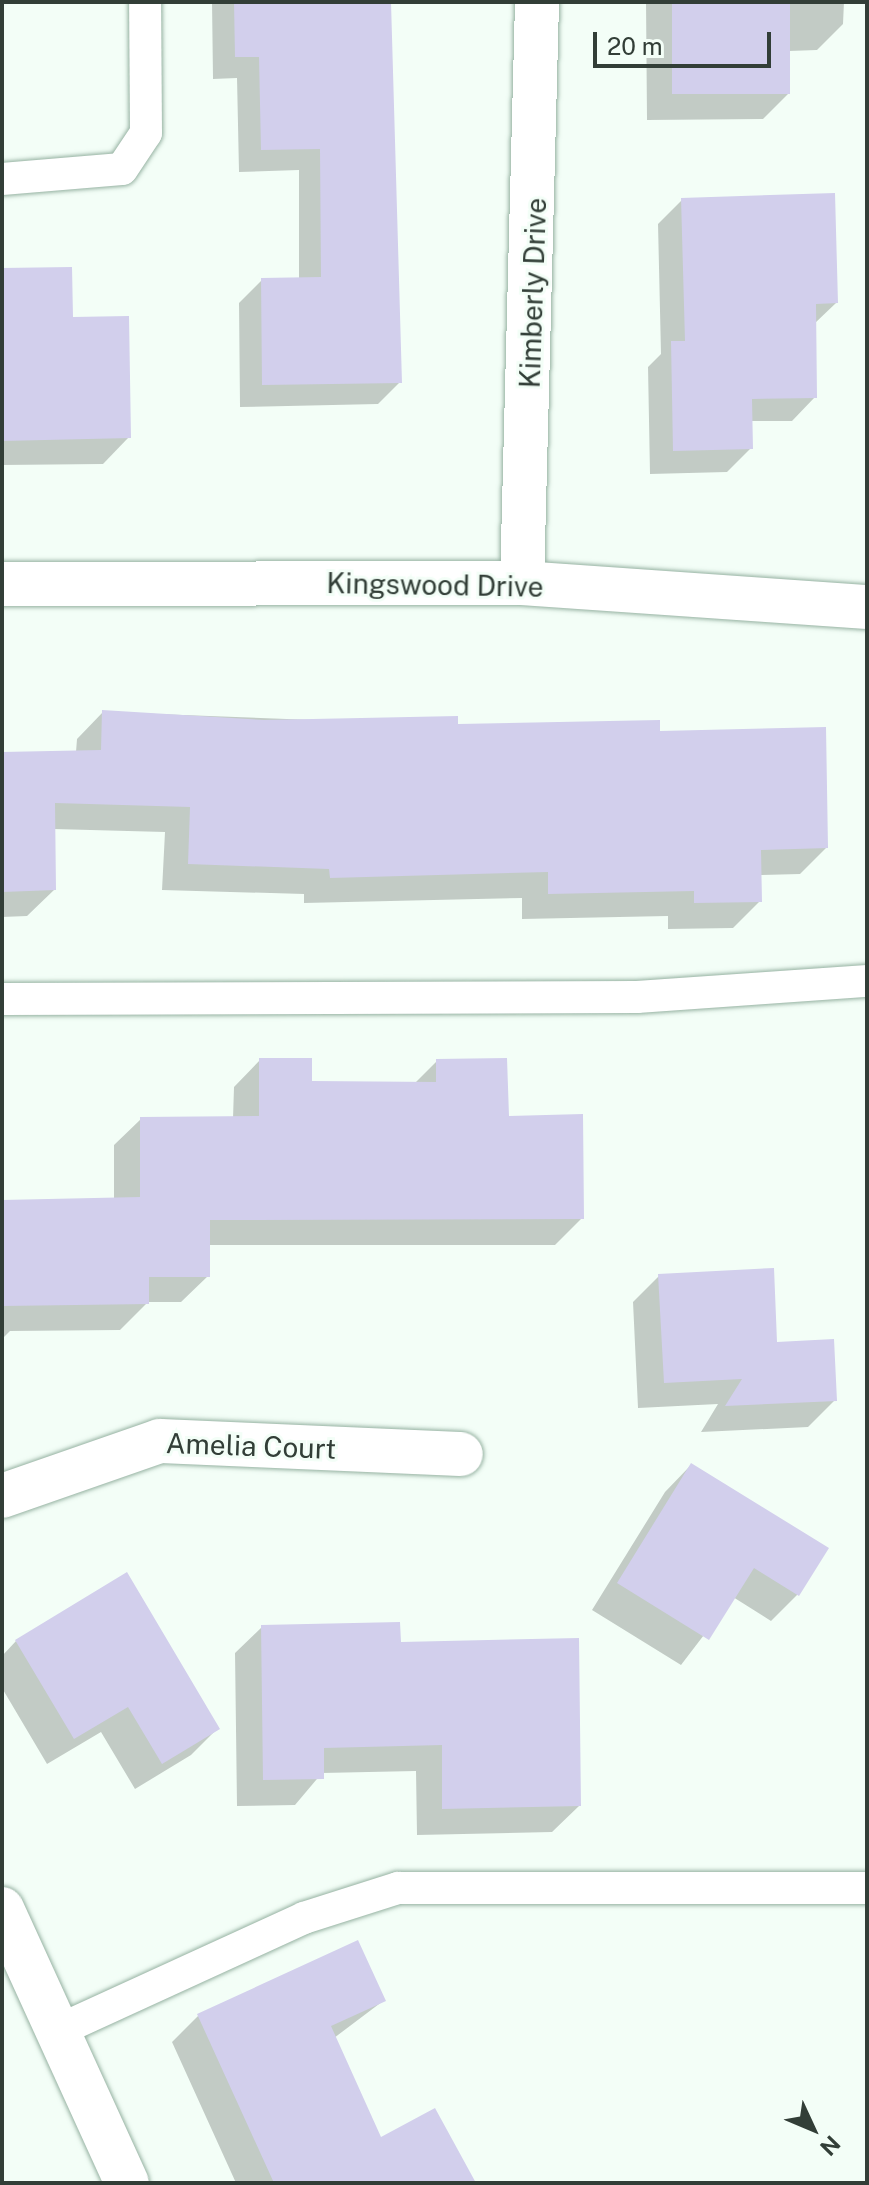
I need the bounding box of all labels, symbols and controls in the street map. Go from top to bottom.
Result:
scale bar [597,16,775,66]
text: 20 m [607,32,663,60]
street label: Kimberly Drive [513,197,553,389]
street label: Kingswood Drive [326,566,544,604]
street label: Amelia Court [165,1426,337,1466]
north arrow [773,2089,853,2169]
text: N [815,2130,846,2161]

